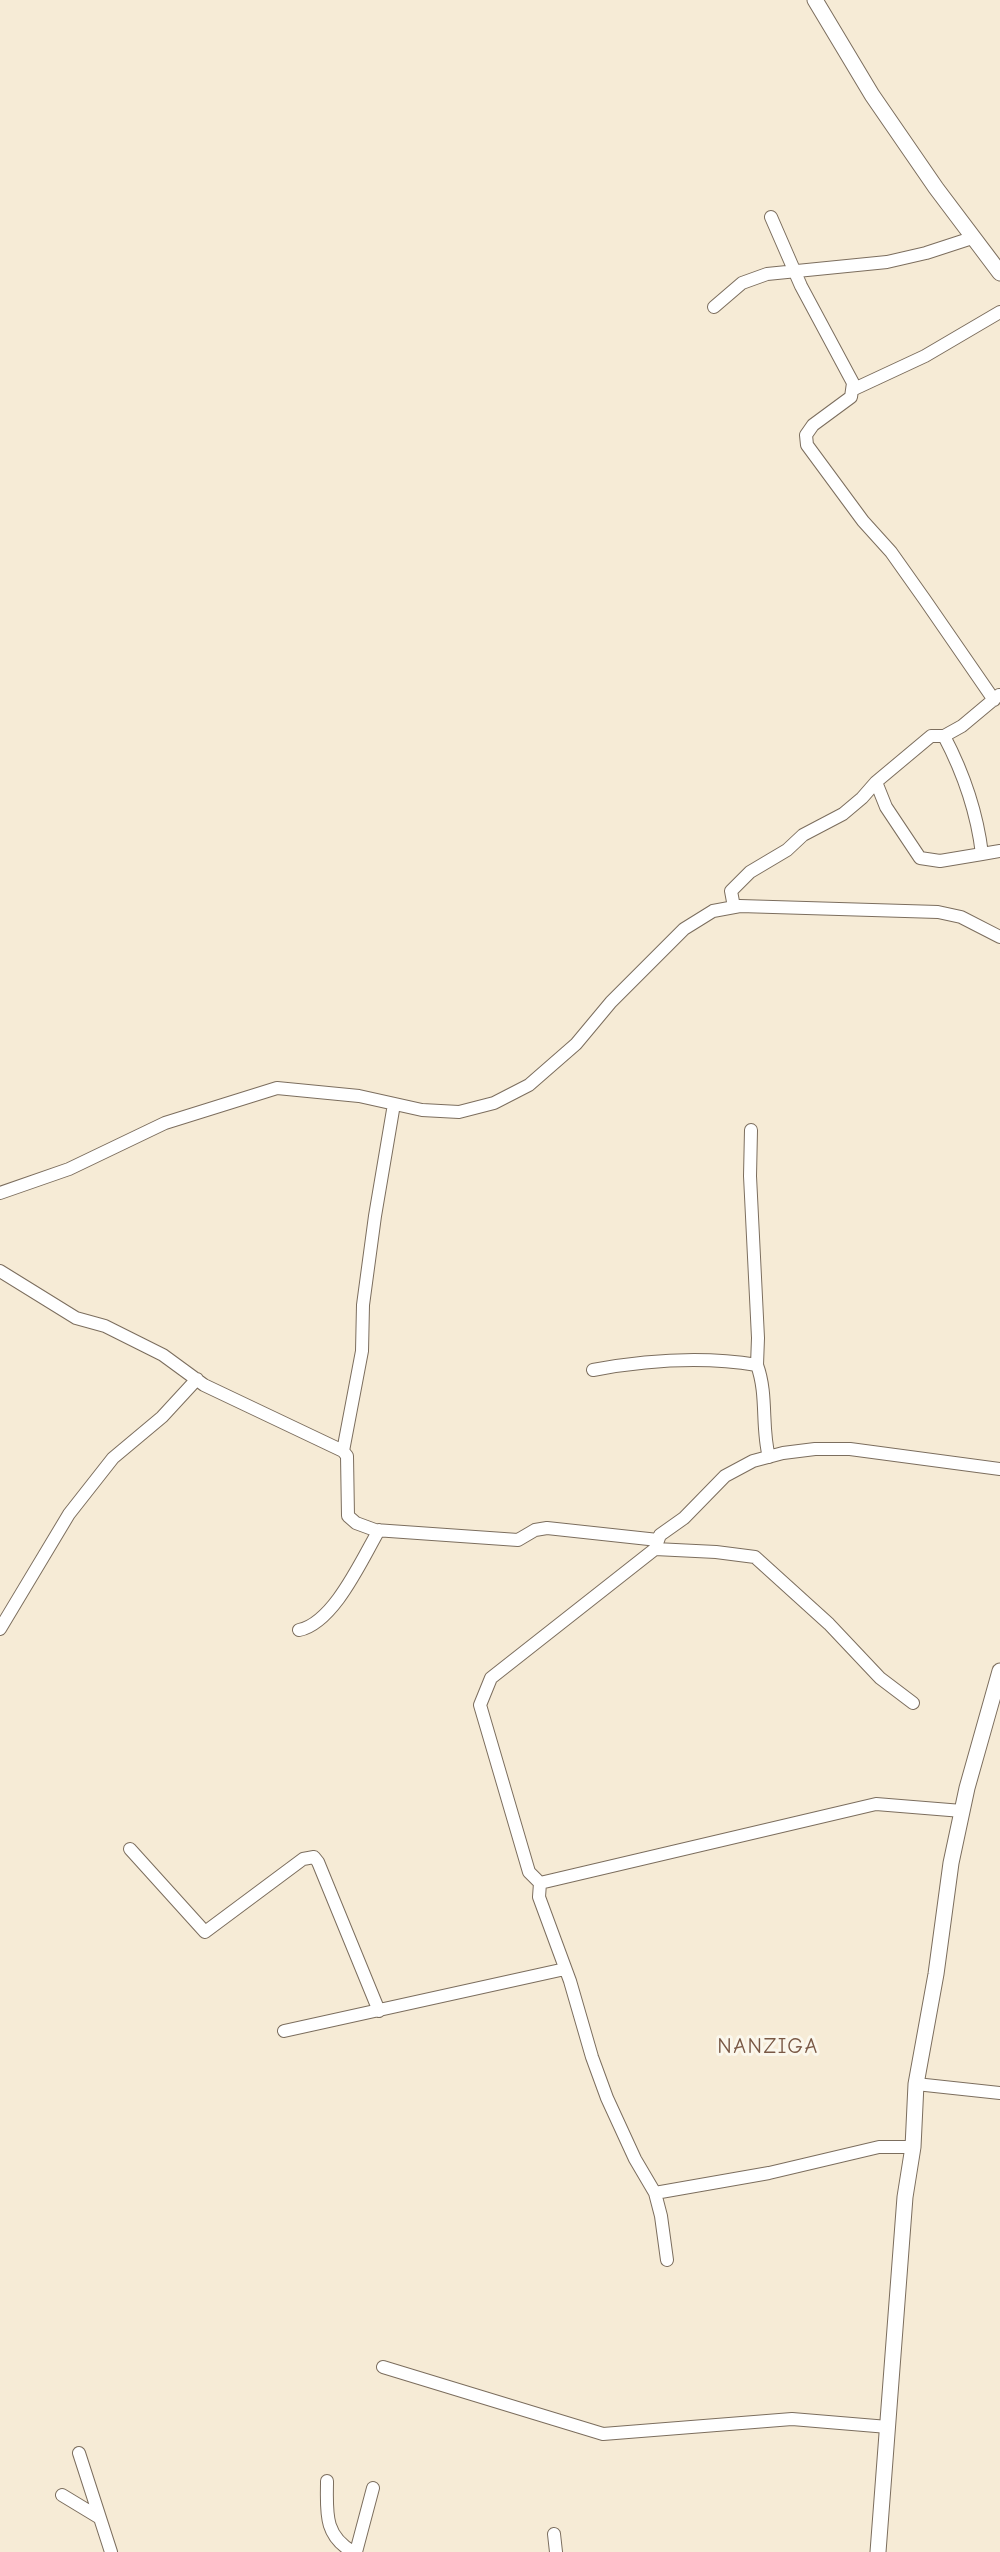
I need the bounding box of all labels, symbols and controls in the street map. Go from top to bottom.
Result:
district label: NANZIGA [717,2034,819,2060]

